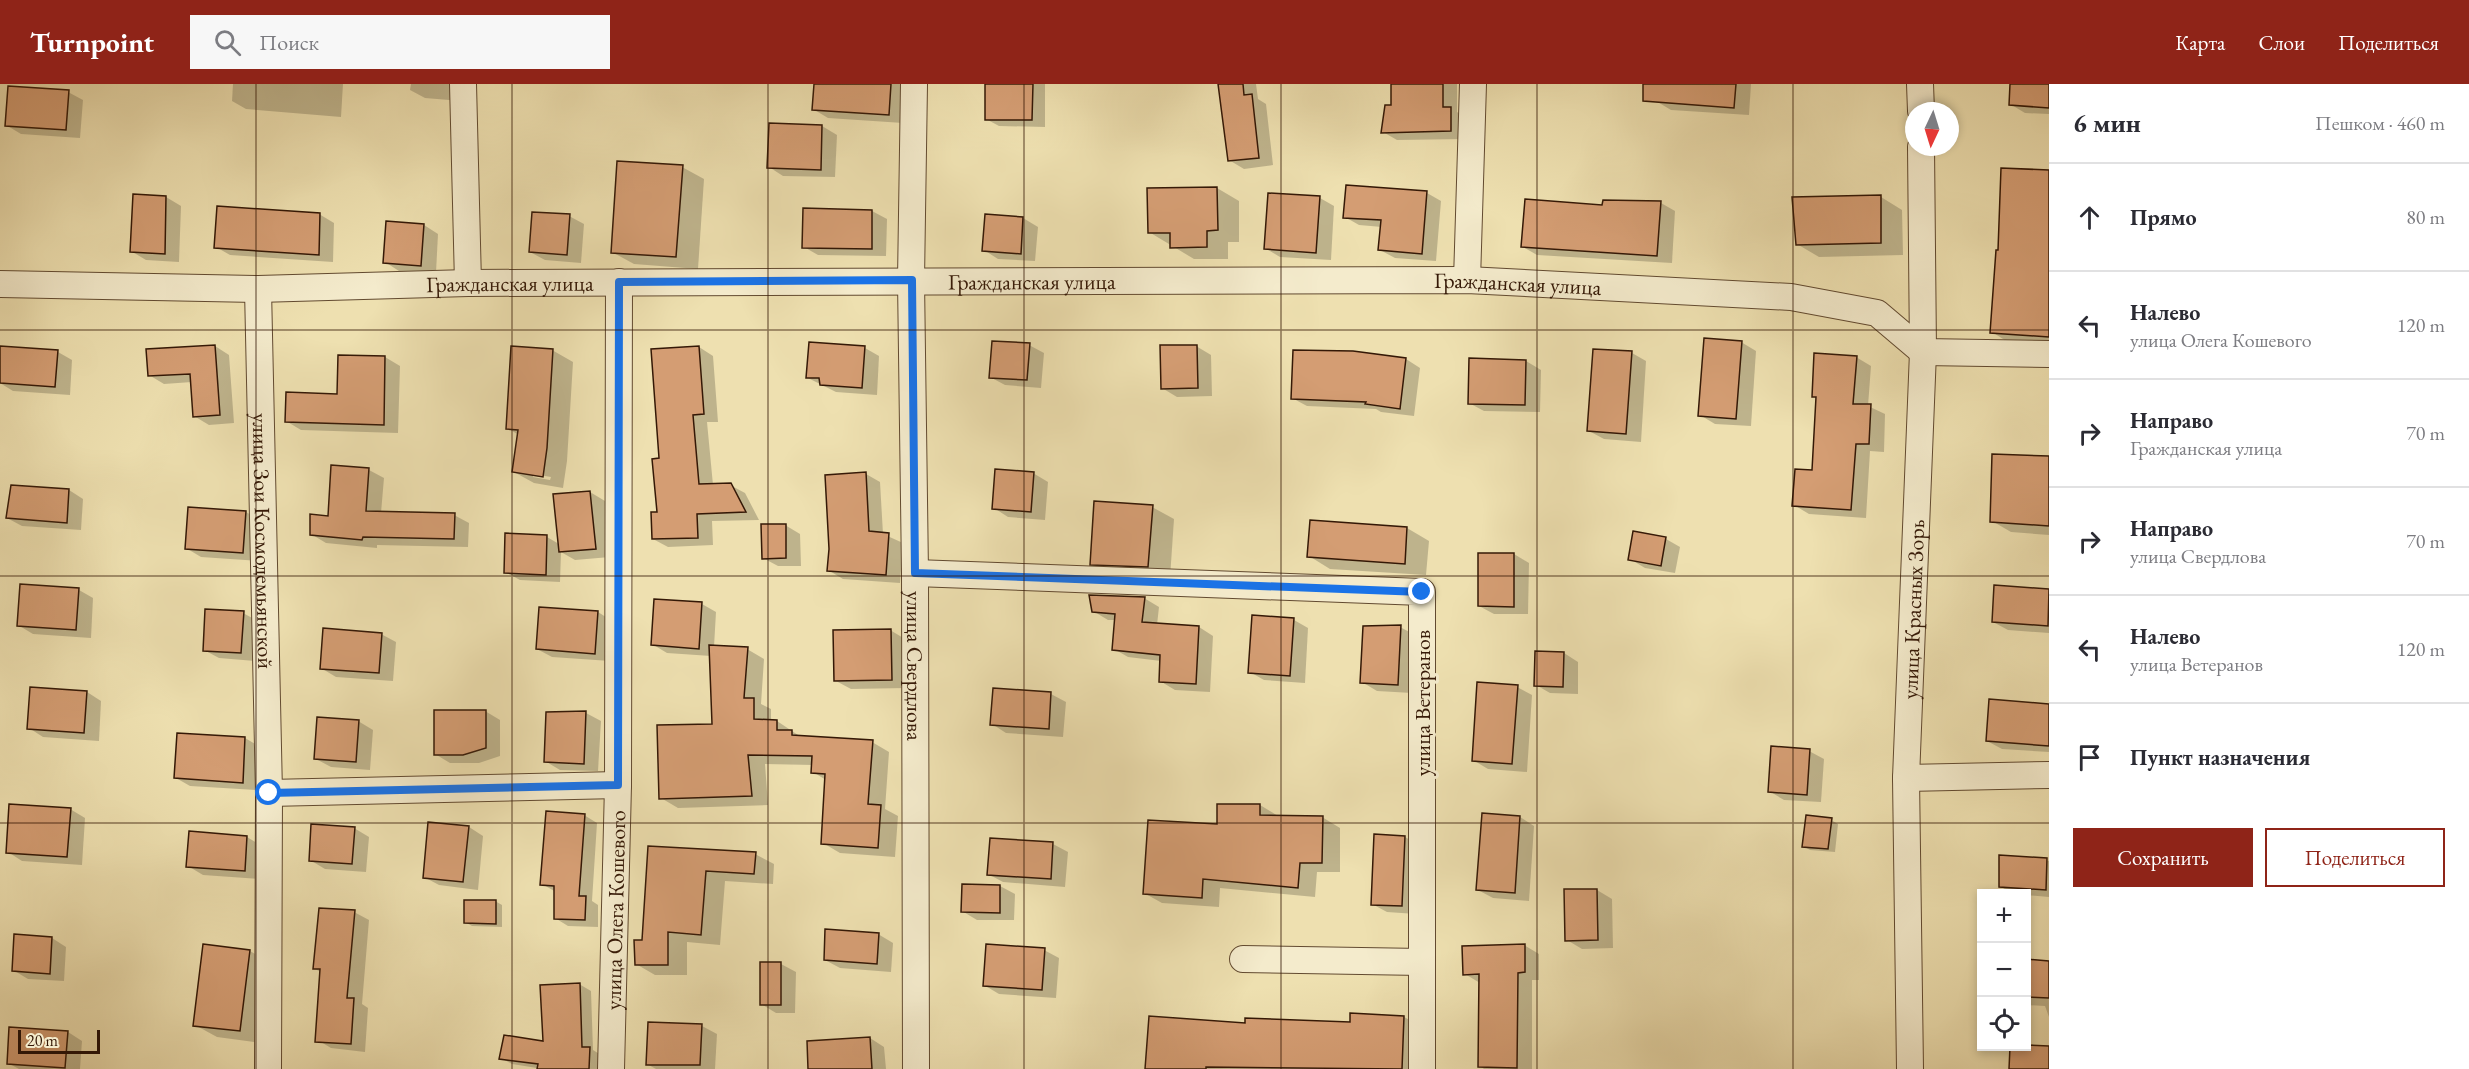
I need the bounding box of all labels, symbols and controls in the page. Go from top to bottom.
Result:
search box [190,15,610,69]
text: Turnpoint [30,24,154,60]
icon: search [211,26,244,59]
text: Поиск [259,28,319,57]
text: Карта [2175,29,2225,56]
text: Слои [2258,29,2305,56]
text: Поделиться [2338,29,2439,56]
north arrow [1905,102,1959,156]
text: 6 мин [2073,106,2141,140]
text: Пешком · 460 m [2315,110,2445,136]
icon: ahead [2073,201,2106,234]
text: Прямо [2130,203,2197,232]
text: 80 m [2406,204,2445,230]
street label: Гражданская улица [1434,266,1602,302]
street label: Гражданская улица [948,267,1116,297]
street label: Гражданская улица [426,269,594,299]
text: Налево [2130,298,2200,327]
icon: left [2073,309,2106,342]
text: 120 m [2397,312,2445,338]
text: улица Олега Кошевого [2130,327,2312,353]
text: Направо [2130,406,2213,435]
street label: улица Зои Космодемьянской [246,413,280,670]
icon: right [2073,417,2106,450]
text: 70 m [2406,420,2445,446]
text: Гражданская улица [2130,435,2282,461]
text: Направо [2130,514,2213,543]
street label: улица Красных Зорь [1895,519,1931,700]
icon: right [2073,525,2106,558]
text: 70 m [2406,528,2445,554]
text: улица Свердлова [2130,543,2266,569]
route end [1408,578,1434,604]
street label: улица Свердлова [900,591,929,741]
text: Налево [2130,622,2200,651]
street label: улица Ветеранов [1408,630,1437,776]
icon: left [2073,633,2106,666]
text: 120 m [2397,636,2445,662]
text: улица Ветеранов [2130,651,2263,677]
icon: arrive [2073,741,2106,774]
text: Пункт назначения [2130,743,2310,772]
route start [255,779,281,805]
street label: улица Олега Кошевого [598,810,632,1010]
button: Сохранить [2073,828,2253,887]
button: Поделиться [2265,828,2445,887]
map controls [1977,889,2031,1051]
button: + [1977,889,2031,943]
button: − [1977,943,2031,997]
button: locate [1977,997,2031,1051]
scale bar [18,1027,100,1054]
text: 20 m [27,1030,58,1051]

